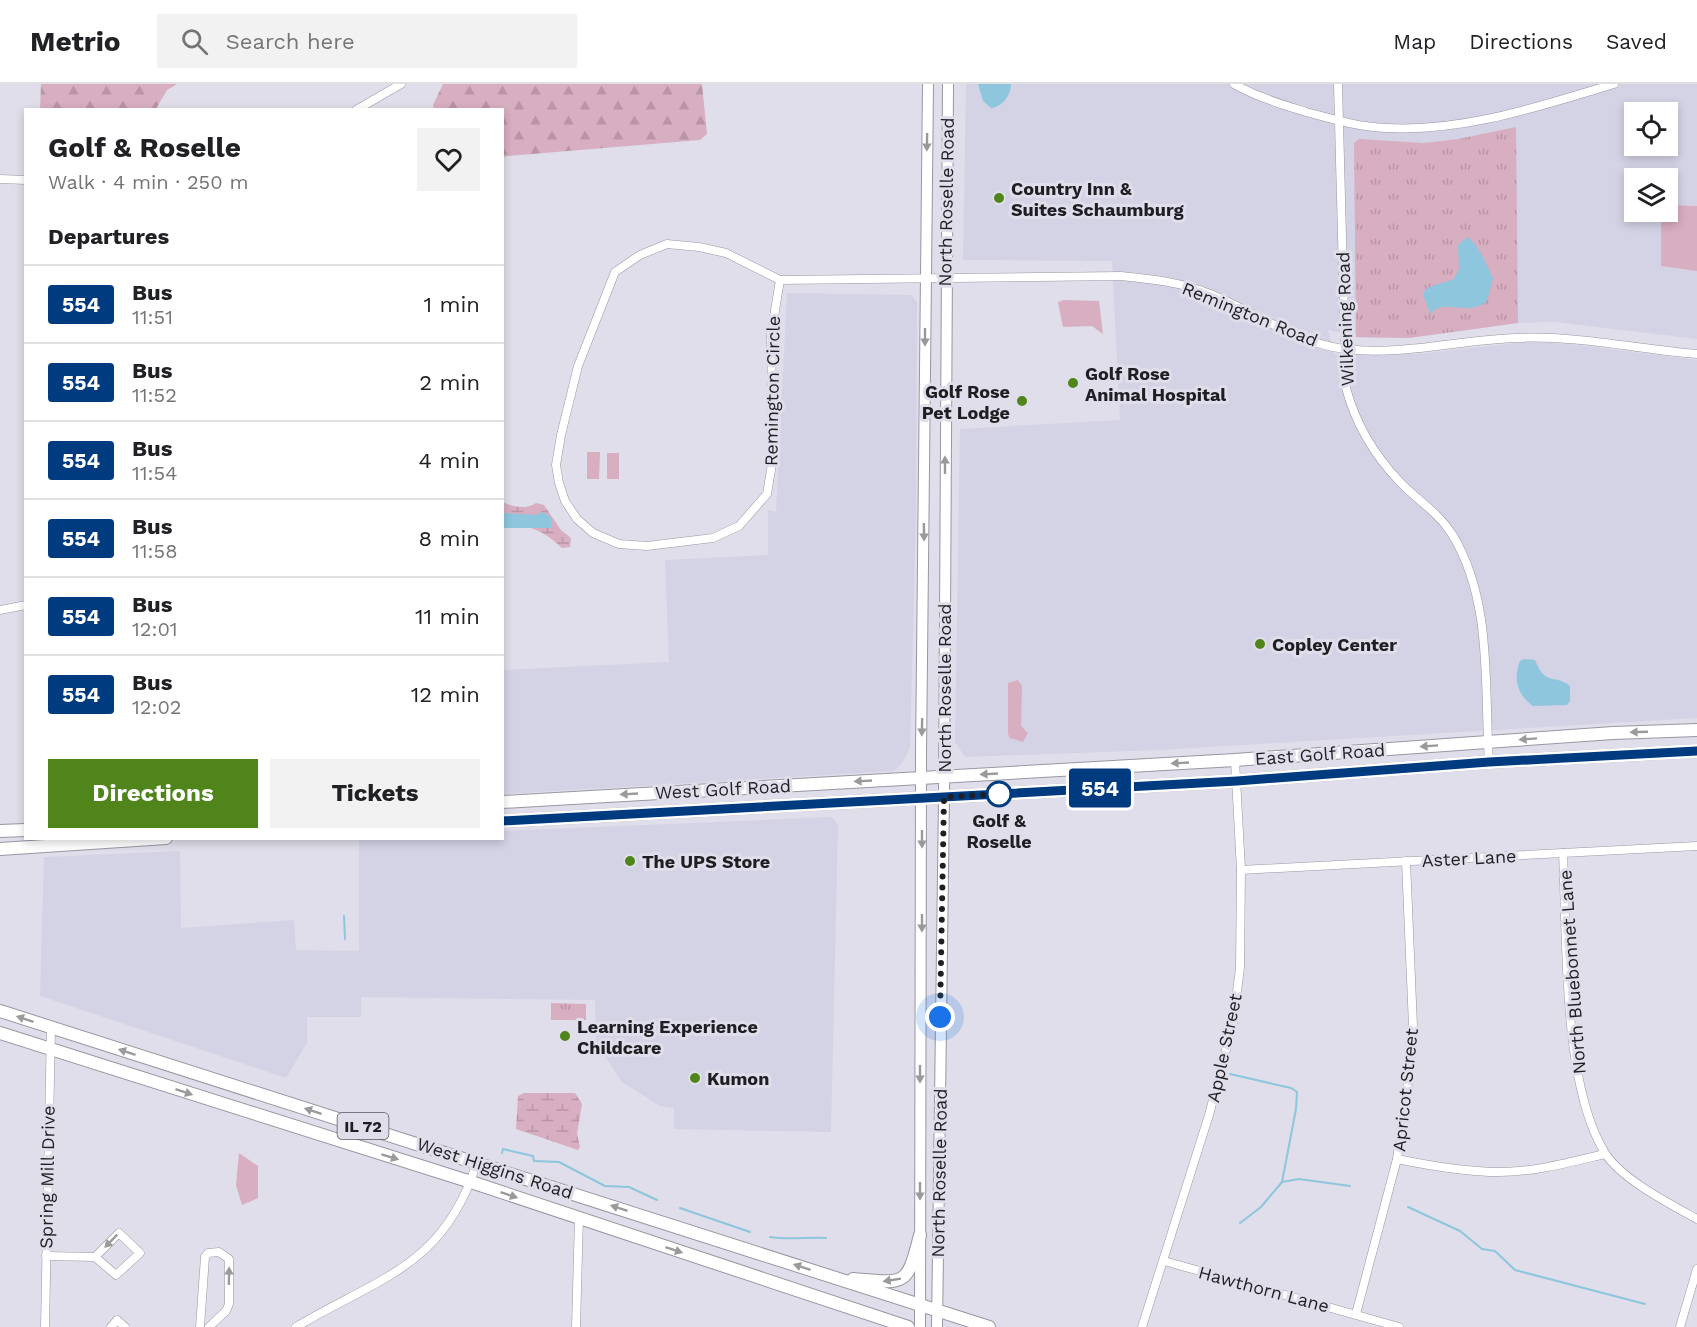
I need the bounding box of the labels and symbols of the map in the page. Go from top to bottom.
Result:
street label: North Roselle Road [934,117,958,287]
one-way arrow [922,133,932,152]
place label: Country Inn & Suites Schaumburg [1011,178,1184,220]
marker: Country Inn & Suites Schaumburg [992,191,1006,205]
street label: Wilkening Road [1332,251,1358,387]
street label: Remington Road [1179,277,1321,351]
street label: Remington Circle [760,316,784,466]
one-way arrow [920,328,930,347]
place label: Golf Rose Animal Hospital [1085,363,1226,405]
marker: Golf Rose Animal Hospital [1066,376,1080,390]
place label: Golf Rose Pet Lodge [922,381,1010,423]
marker: Golf Rose Pet Lodge [1015,394,1029,408]
one-way arrow [940,456,950,475]
one-way arrow [920,523,929,542]
street label: North Roselle Road [934,603,955,773]
place label: Copley Center [1272,634,1397,655]
marker: Copley Center [1253,637,1267,651]
one-way arrow [917,718,926,737]
one-way arrow [1629,727,1648,736]
one-way arrow [1518,734,1537,744]
street label: East Golf Road [1254,739,1386,769]
one-way arrow [1420,741,1439,751]
one-way arrow [1170,758,1189,767]
line badge: 554 [1066,768,1134,808]
one-way arrow [979,769,998,778]
street label: West Golf Road [655,775,791,803]
one-way arrow [853,776,872,785]
marker: Golf & Roselle [986,781,1012,807]
one-way arrow [619,790,638,799]
place label: Golf & Roselle [966,810,1032,852]
one-way arrow [917,830,927,849]
street label: Aster Lane [1421,845,1517,871]
place label: The UPS Store [642,851,770,872]
marker: The UPS Store [623,854,637,868]
street label: North Bluebonnet Lane [1554,869,1590,1075]
one-way arrow [917,913,926,932]
street label: Apple Street [1202,991,1246,1104]
your location [925,1002,955,1032]
one-way arrow [16,1014,34,1023]
place label: Learning Experience Childcare [577,1016,758,1058]
street label: Apricot Street [1388,1027,1422,1153]
marker: Learning Experience Childcare [558,1029,572,1043]
one-way arrow [118,1046,136,1056]
one-way arrow [915,1064,925,1083]
place label: Kumon [707,1068,769,1089]
marker: Kumon [688,1071,702,1085]
one-way arrow [175,1088,193,1097]
street label: North Roselle Road [927,1088,951,1258]
street label: Spring Mill Drive [35,1105,59,1249]
one-way arrow [304,1105,322,1115]
road number: IL 72 [338,1113,388,1139]
street label: West Higgins Road [414,1133,576,1203]
one-way arrow [381,1152,399,1162]
one-way arrow [915,1182,925,1201]
one-way arrow [500,1190,518,1200]
one-way arrow [610,1203,628,1212]
one-way arrow [104,1233,118,1248]
one-way arrow [665,1245,683,1255]
street label: Hawthorn Lane [1196,1261,1332,1317]
one-way arrow [793,1262,811,1271]
one-way arrow [224,1267,234,1286]
one-way arrow [882,1275,901,1284]

